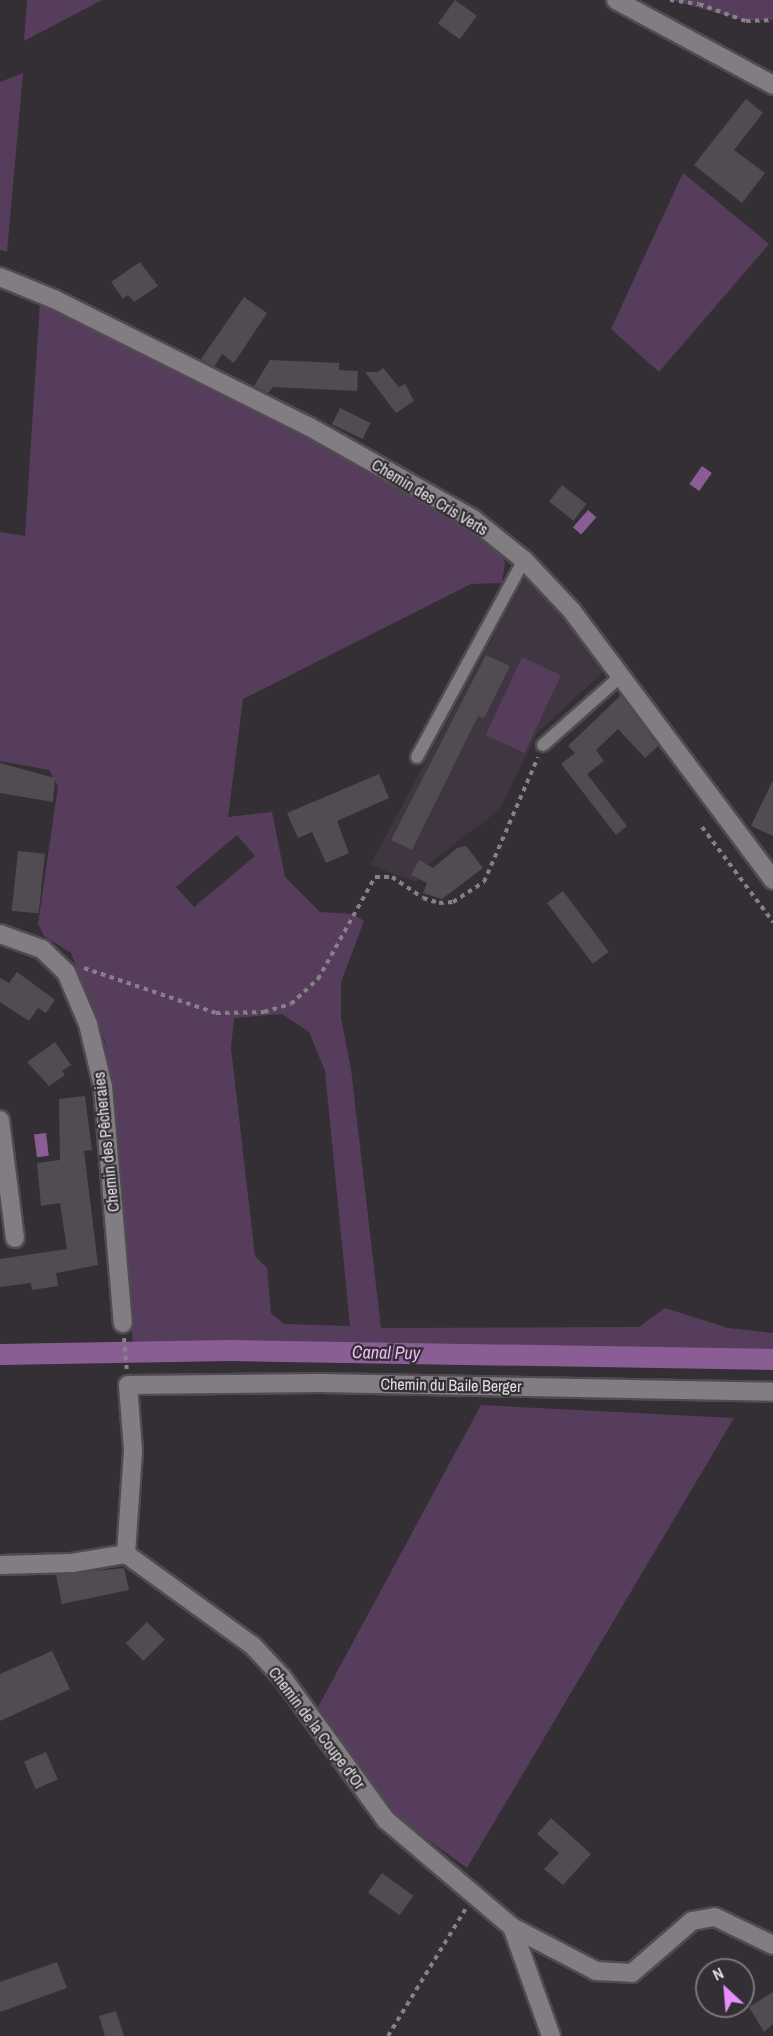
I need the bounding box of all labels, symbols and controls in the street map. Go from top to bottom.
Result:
street label: Chemin des Cris Verts [368,455,492,539]
street label: Chemin des Pêcheraies [89,1071,123,1213]
water label: Canal Puy [352,1342,420,1364]
street label: Chemin du Baile Berger [380,1374,522,1396]
street label: Chemin de la Coupe d'Or [265,1663,369,1793]
north arrow [695,1958,755,2018]
text: N [709,1962,727,1986]

